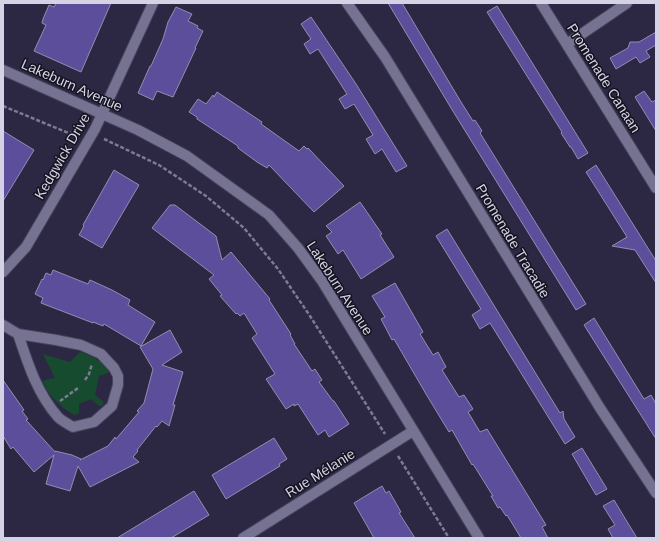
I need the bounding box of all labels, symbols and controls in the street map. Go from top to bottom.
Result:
street label: Promenade Canaan [564,21,644,135]
street label: Lakeburn Avenue [19,56,125,115]
street label: Kedgwick Drive [31,110,93,202]
street label: Promenade Tracadie [473,181,553,301]
street label: Lakeburn Avenue [304,238,376,338]
street label: Rue Mélanie [282,445,358,501]

